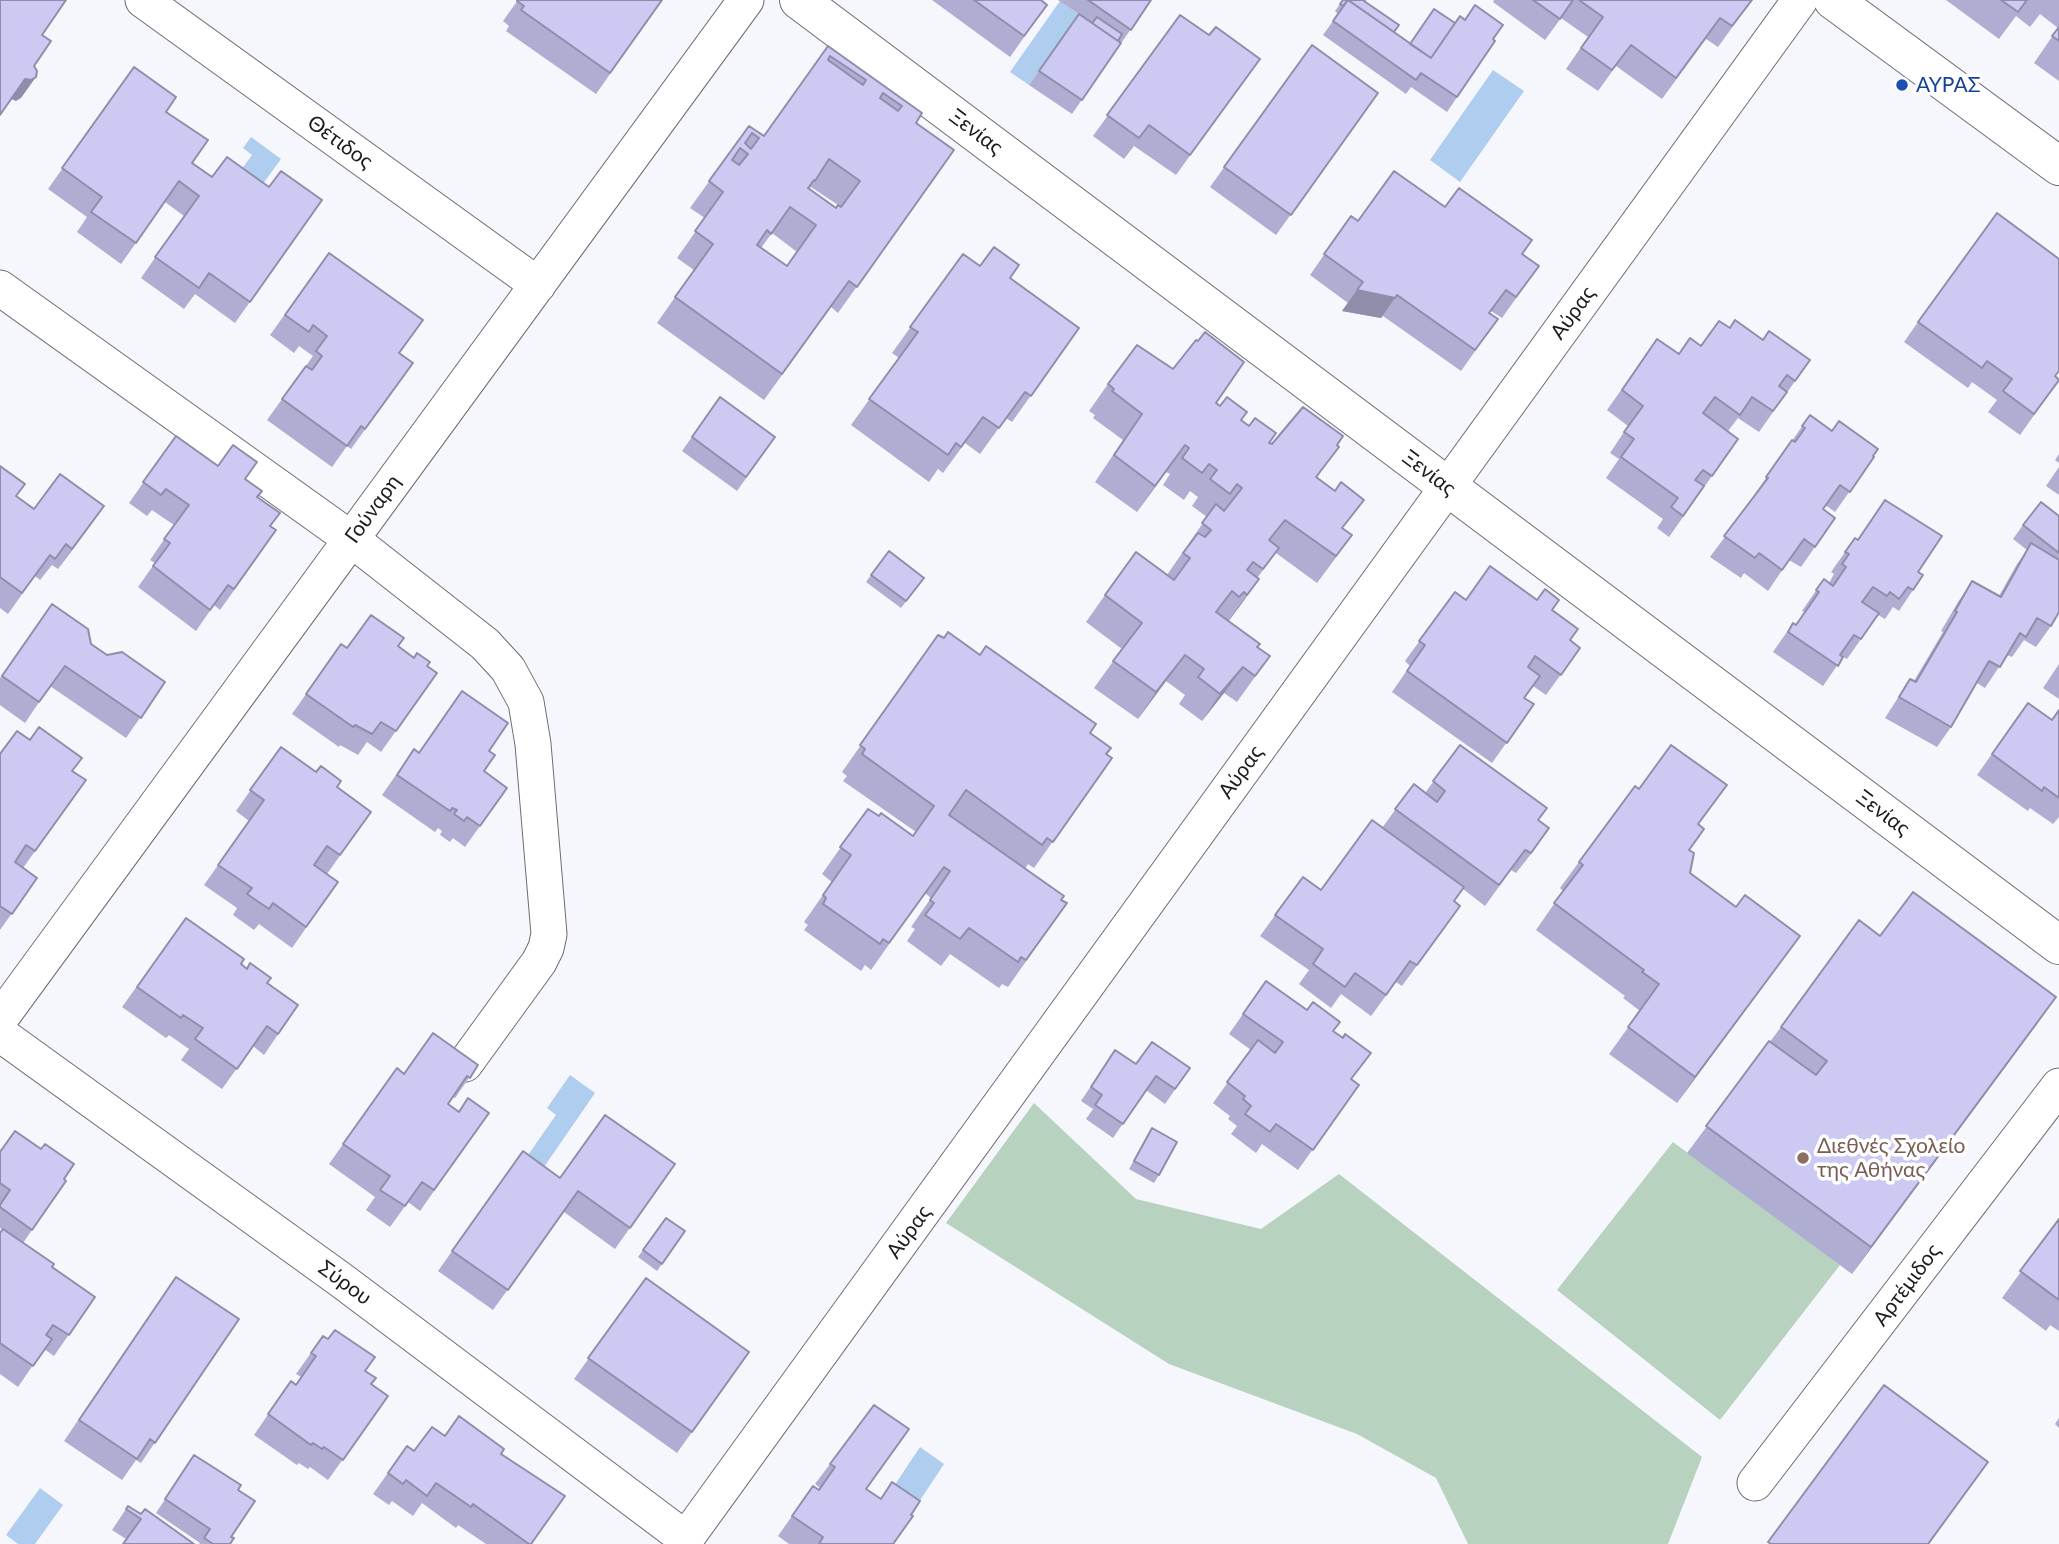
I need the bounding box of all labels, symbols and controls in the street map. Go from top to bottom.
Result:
place label: ΑΥΡΑΣ [1916,72,1980,98]
marker: ΑΥΡΑΣ [1894,77,1910,93]
street label: Ξενίας [944,104,1008,160]
street label: Θέτιδος [302,110,378,174]
street label: Αύρας [1545,282,1601,344]
street label: Ξενίας [1397,445,1461,501]
street label: Γούναρη [340,470,406,548]
street label: Αύρας [1213,741,1269,803]
street label: Ξενίας [1851,785,1915,841]
place label: Διεθνές Σχολείο της Αθήνας [1817,1133,1965,1183]
marker: Διεθνές Σχολείο της Αθήνας [1795,1150,1811,1166]
street label: Αύρας [881,1201,937,1263]
street label: Αρτέμιδος [1868,1239,1946,1331]
street label: Σύρου [314,1255,376,1311]

